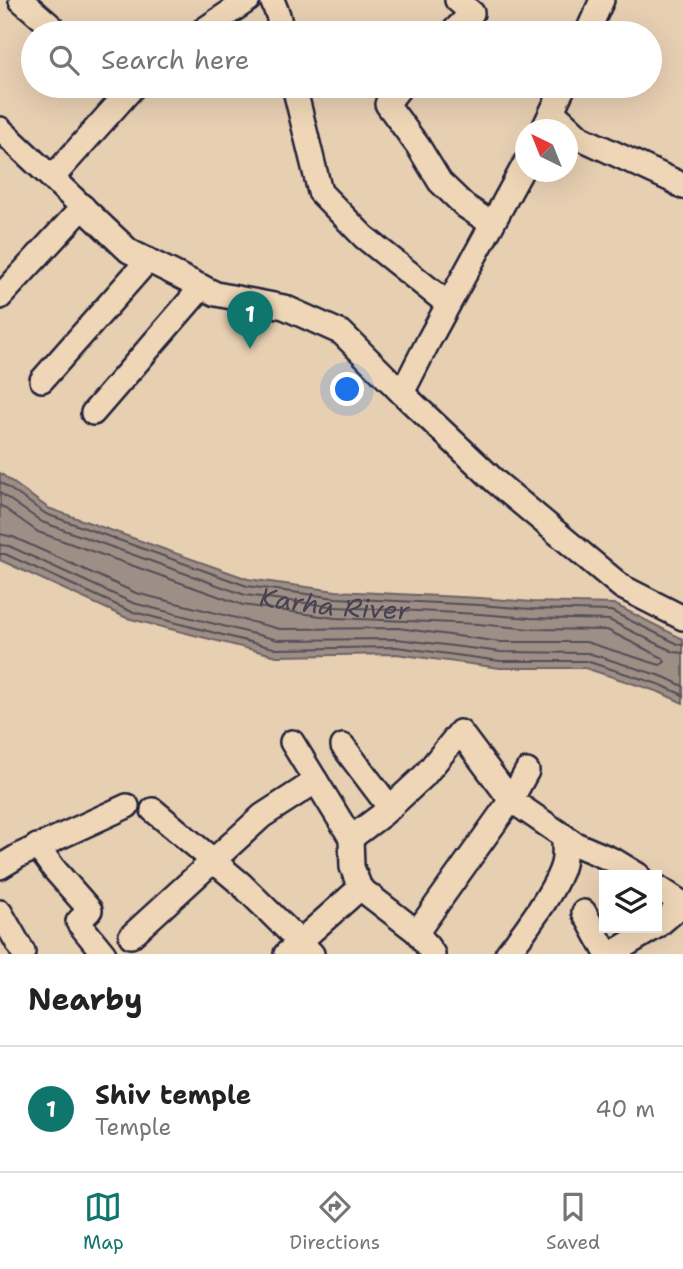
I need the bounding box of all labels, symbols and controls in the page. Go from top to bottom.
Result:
search box [21,21,662,98]
icon: search [45,41,83,79]
text: Search here [101,42,250,77]
north arrow [515,119,578,182]
pin: 1 [227,291,273,349]
your location [330,372,364,406]
water label: Karha River [257,579,411,628]
map controls [599,870,662,933]
button: layers [599,870,662,933]
text: Nearby [28,979,143,1020]
text: Shiv temple [95,1077,251,1112]
text: 1 [46,1094,56,1124]
text: 40 m [595,1094,655,1124]
text: Temple [95,1112,172,1142]
tab: Map [83,1188,124,1255]
tab: Directions [290,1188,380,1255]
tab: Saved [546,1188,600,1255]

